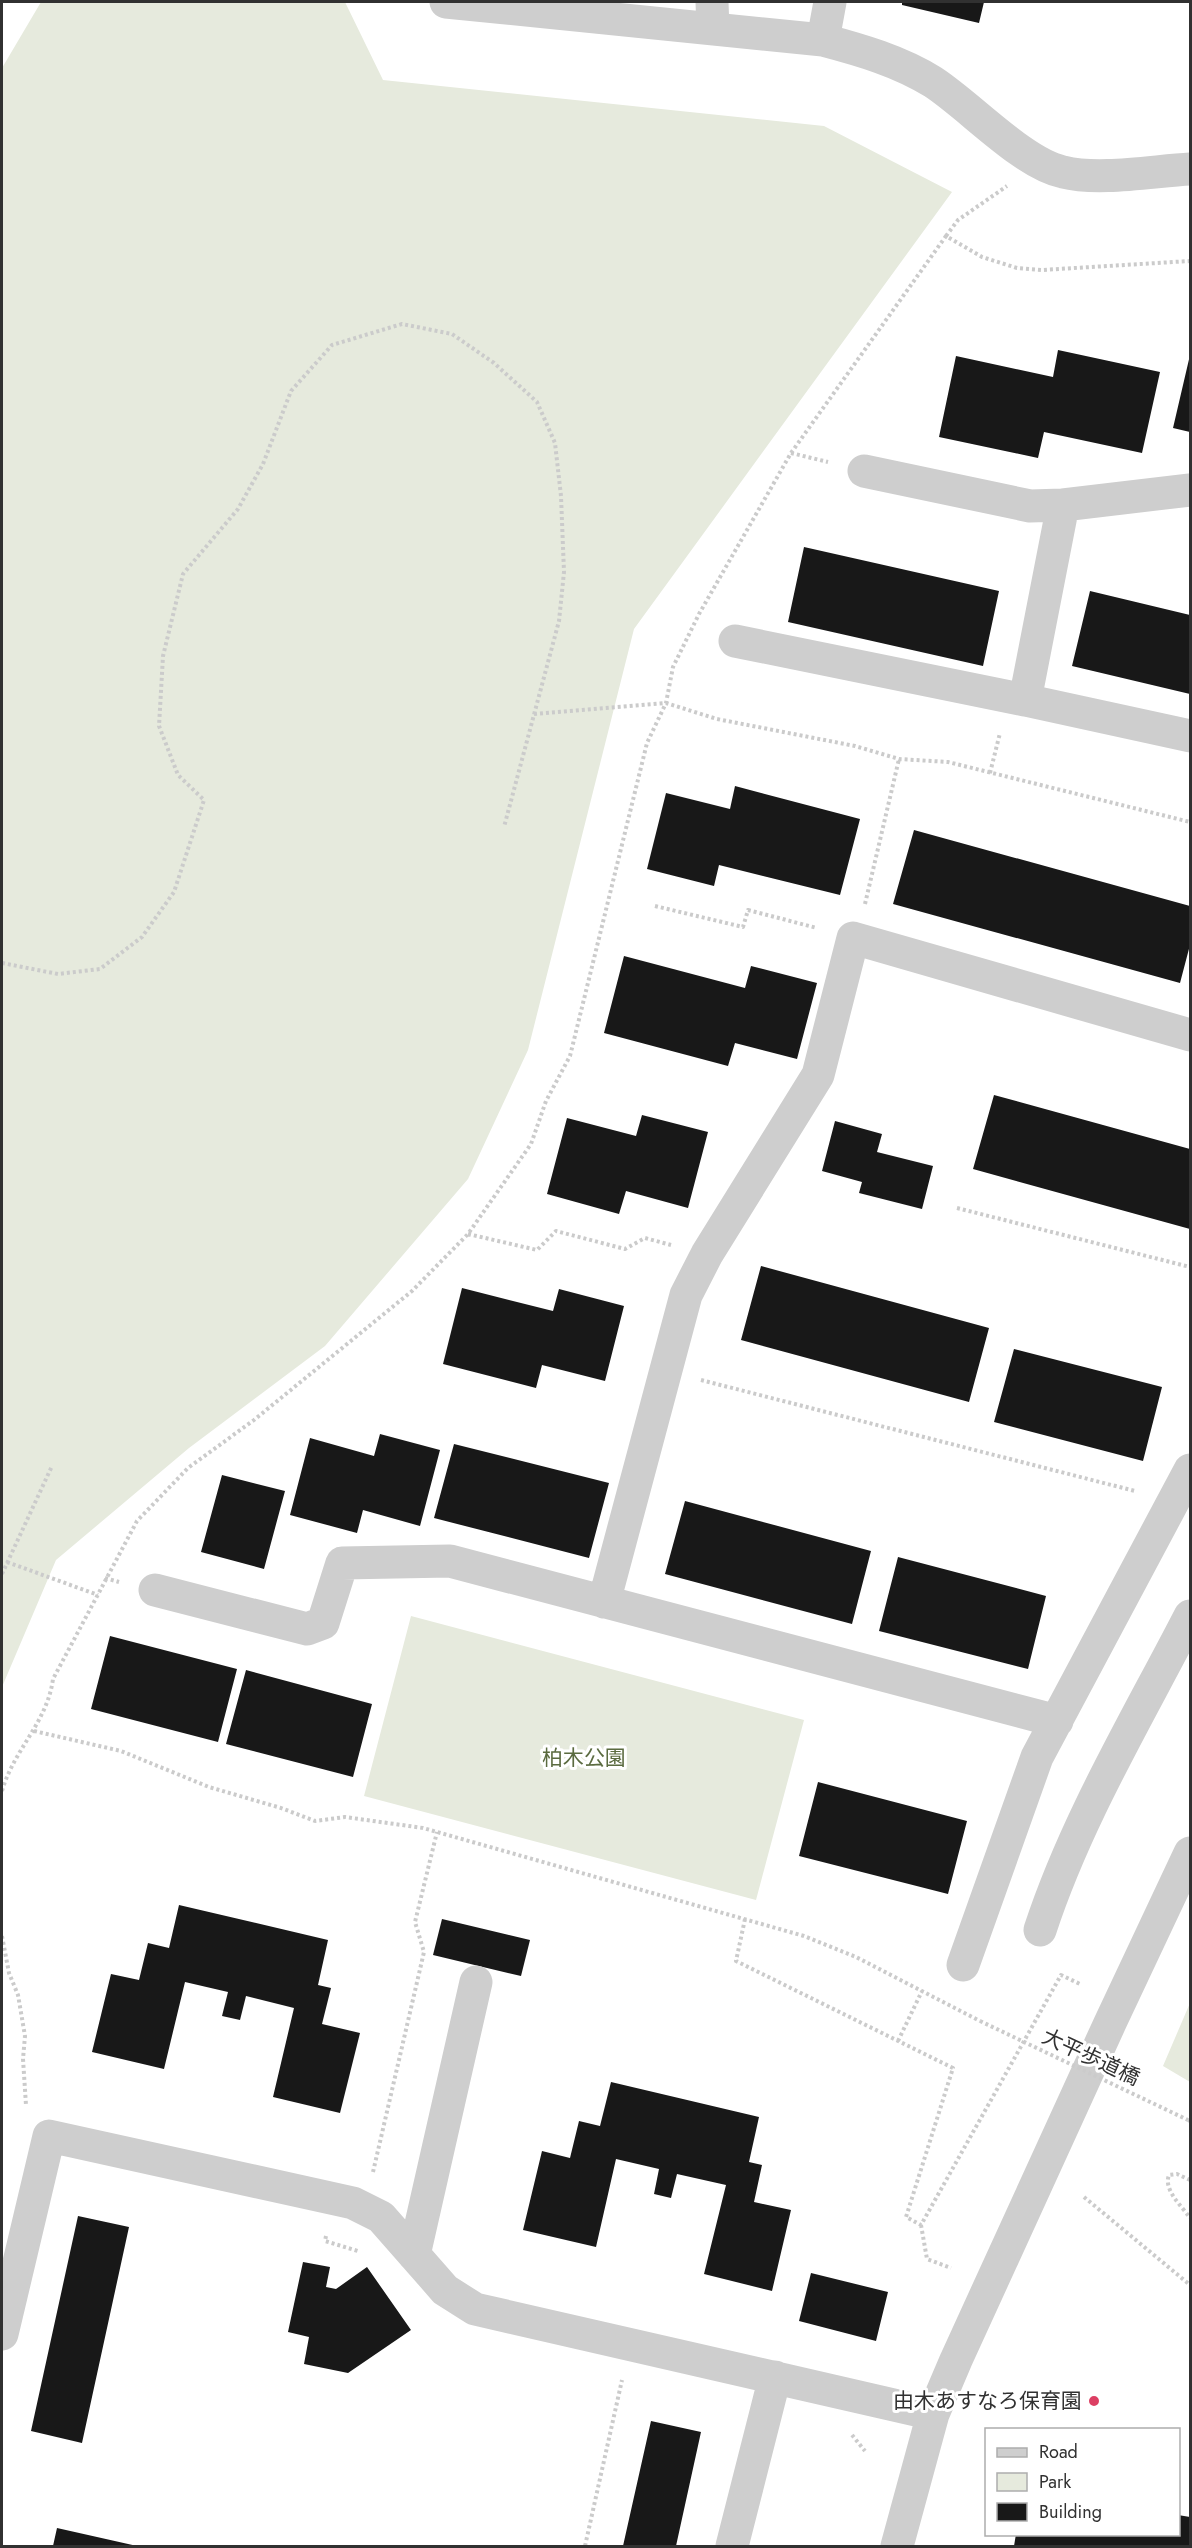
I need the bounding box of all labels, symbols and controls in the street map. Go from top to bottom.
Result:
park label: 柏木公園 [542,1743,626,1773]
street label: 大平歩道橋 [1037,2021,1145,2093]
place label: 由木あすなろ保育園 [893,2386,1082,2416]
marker: 由木あすなろ保育園 [1087,2394,1101,2408]
legend [985,2428,1180,2536]
text: Road [1039,2439,1078,2465]
text: Park [1039,2469,1071,2495]
text: Building [1039,2499,1102,2525]

